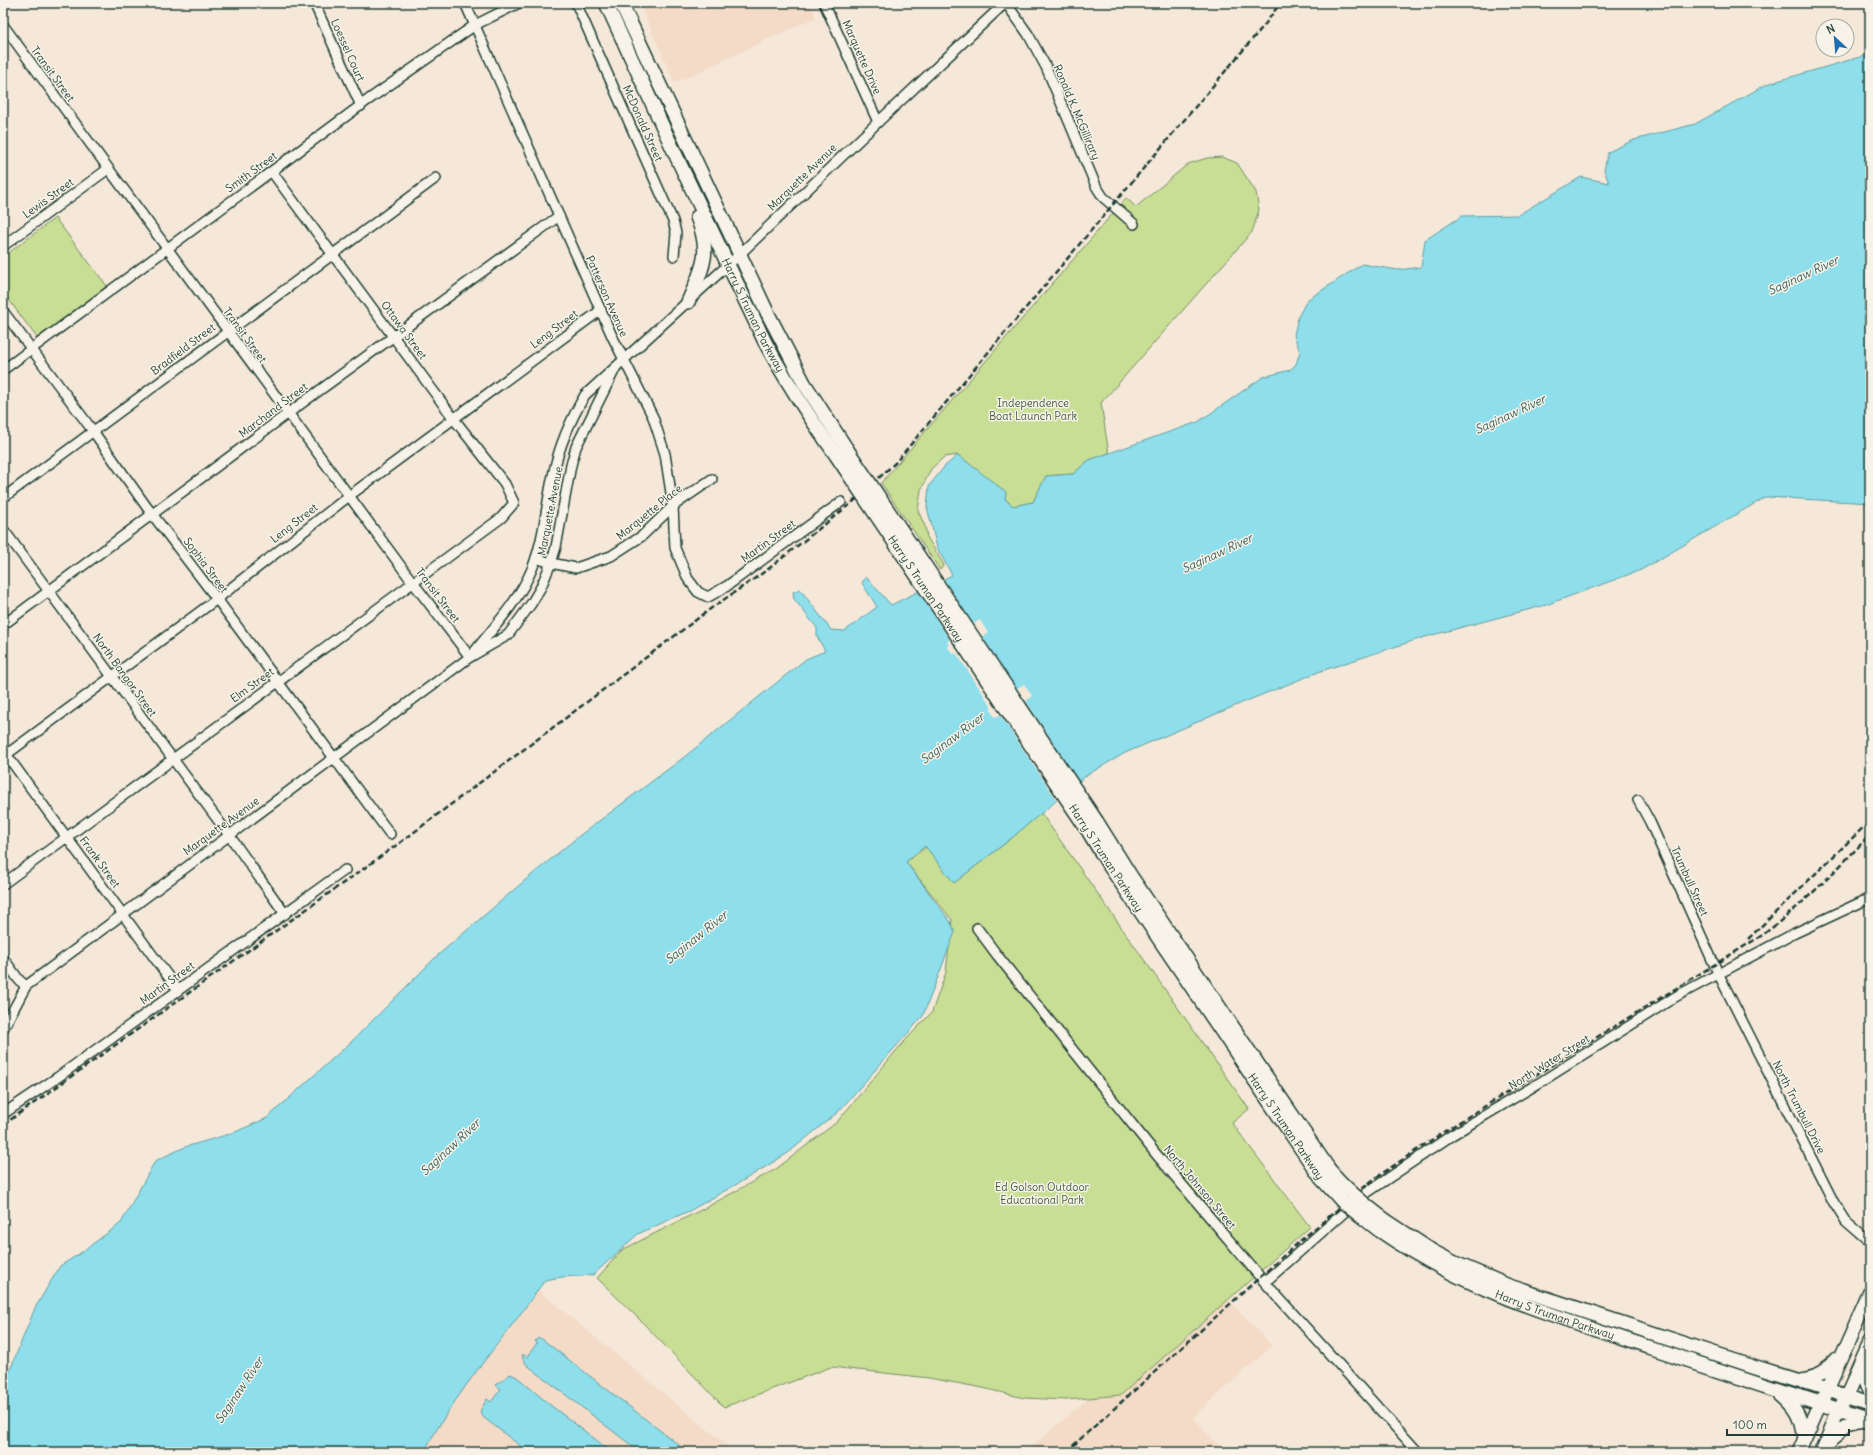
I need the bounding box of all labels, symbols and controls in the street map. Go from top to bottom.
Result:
street label: Loessel Court [328,17,368,84]
street label: Marquette Drive [839,18,885,96]
north arrow [1815,18,1855,58]
text: N [1824,21,1837,37]
street label: Transit Street [28,44,78,105]
street label: Ronald K. McGillirary [1051,62,1103,162]
street label: McDonald Street [620,83,666,164]
street label: Marquette Avenue [765,140,839,214]
street label: Smith Street [223,148,280,195]
street label: Lewis Street [20,175,76,221]
water label: Saginaw River [1765,251,1843,298]
street label: Patterson Avenue [583,253,631,339]
street label: Harry S Truman Parkway [719,256,787,375]
street label: Ottawa Street [378,298,430,362]
street label: Transit Street [220,305,270,366]
street label: Leng Street [527,306,581,351]
street label: Bradfield Street [148,320,218,378]
street label: Marchand Street [236,379,310,440]
water label: Saginaw River [1472,390,1550,437]
park label: Independence Boat Launch Park [989,396,1077,423]
street label: Marquette Avenue [534,465,566,557]
street label: Marquette Place [613,481,685,543]
street label: Leng Street [268,500,321,546]
street label: Martin Street [738,516,798,566]
water label: Saginaw River [1179,529,1257,576]
street label: Harry S Truman Parkway [885,533,967,645]
street label: Sophia Street [181,535,232,596]
street label: Transit Street [413,565,463,625]
street label: North Bangor Street [90,631,160,720]
street label: Elm Street [227,664,277,706]
water label: Saginaw River [917,708,989,767]
street label: Marquette Avenue [180,794,262,858]
street label: Harry S Truman Parkway [1066,802,1146,914]
street label: Frank Street [77,833,124,891]
street label: Trumbull Street [1668,844,1712,918]
water label: Saginaw River [662,906,732,967]
street label: Martin Street [137,958,197,1008]
street label: North Water Street [1506,1031,1592,1093]
street label: North Trumbull Drive [1770,1058,1829,1156]
street label: Harry S Truman Parkway [1245,1071,1327,1182]
water label: Saginaw River [417,1114,485,1179]
street label: North Johnson Street [1161,1142,1239,1232]
park label: Ed Golson Outdoor Educational Park [995,1180,1090,1207]
street label: Harry S Truman Parkway [1493,1287,1616,1342]
water label: Saginaw River [211,1352,268,1426]
scale bar [1727,1411,1849,1437]
text: 100 m [1733,1417,1767,1432]

